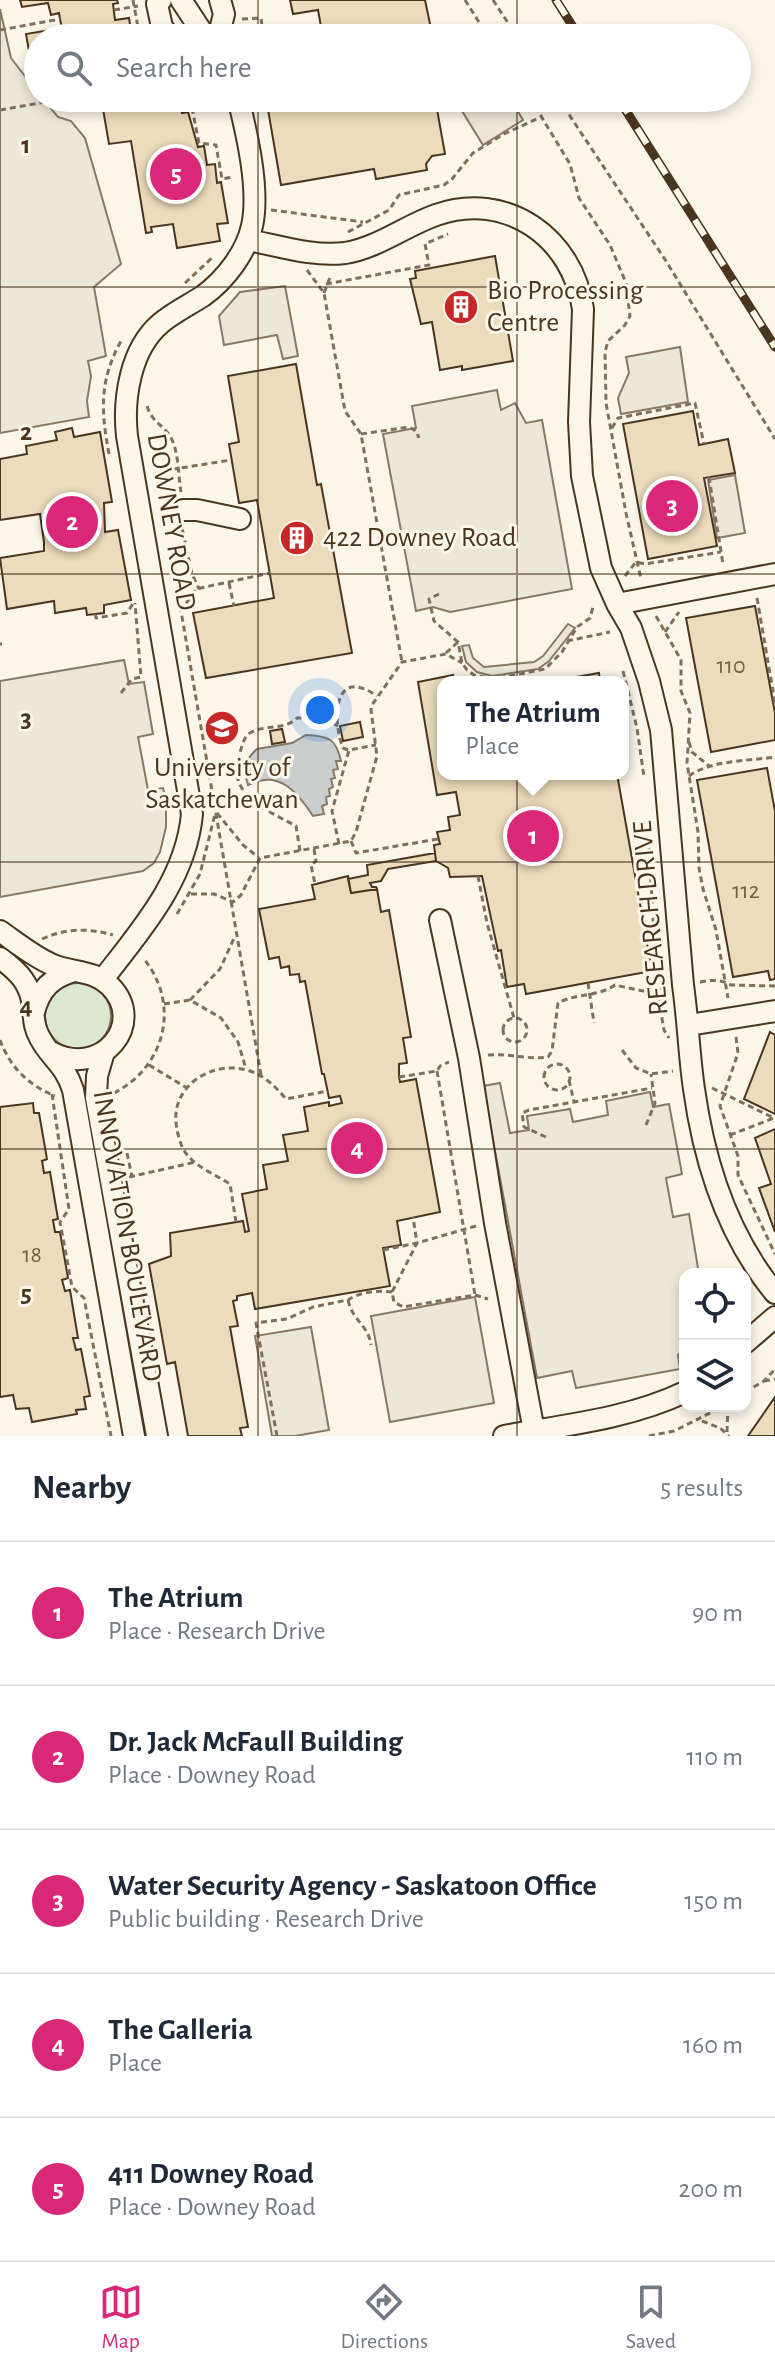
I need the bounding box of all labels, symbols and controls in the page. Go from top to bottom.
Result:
search box [24,24,751,112]
icon: search [52,46,96,90]
text: Search here [116,53,252,83]
text: 1 [21,132,31,158]
pin: 5 [150,144,202,204]
place label: Bio Processing Centre [487,277,644,337]
building icon: Bio Processing Centre [442,288,480,326]
text: 2 [20,419,32,445]
street label: DOWNEY ROAD [142,431,200,613]
pin: 3 [646,476,698,536]
pin: 2 [46,492,98,552]
building icon: 422 Downey Road [278,519,316,557]
place label: 422 Downey Road [323,524,517,552]
house number: 110 [716,654,746,678]
popup [437,676,629,780]
your location [300,690,340,730]
text: The Atrium [465,698,601,728]
text: 3 [20,706,32,732]
school or university icon: University of Saskatchewan [203,709,241,747]
text: Place [465,733,519,759]
place label: University of Saskatchewan [145,754,299,814]
pin: 1 [507,806,559,866]
street label: RESEARCH DRIVE [629,819,673,1017]
house number: 112 [732,879,760,903]
text: 4 [19,993,33,1019]
street label: INNOVATION BOULEVARD [88,1088,166,1384]
pin: 4 [331,1118,383,1178]
house number: 18 [22,1243,42,1267]
map controls [679,1268,751,1412]
button: locate [679,1268,751,1340]
text: 5 [20,1281,32,1307]
button: layers [679,1340,751,1412]
text: Nearby [32,1471,131,1505]
text: 5 results [660,1475,743,1501]
text: The Atrium [108,1583,243,1613]
text: 1 [53,1600,63,1626]
text: 90 m [692,1600,743,1626]
text: Place · Research Drive [108,1618,326,1644]
text: Dr. Jack McFaull Building [108,1727,403,1757]
text: 2 [52,1744,64,1770]
text: 110 m [686,1744,743,1770]
text: Place · Downey Road [108,1762,316,1788]
text: Water Security Agency - Saskatoon Office [108,1871,597,1901]
text: 3 [52,1888,64,1914]
text: 150 m [684,1888,743,1914]
text: Public building · Research Drive [108,1906,424,1932]
text: The Galleria [108,2015,253,2045]
text: 4 [51,2032,65,2058]
text: 160 m [683,2032,743,2058]
text: Place [108,2050,162,2076]
text: 411 Downey Road [108,2159,314,2189]
text: 5 [52,2176,64,2202]
text: 200 m [679,2176,743,2202]
text: Place · Downey Road [108,2194,316,2220]
tab: Map [99,2280,143,2354]
tab: Directions [340,2280,428,2354]
tab: Saved [626,2280,676,2354]

